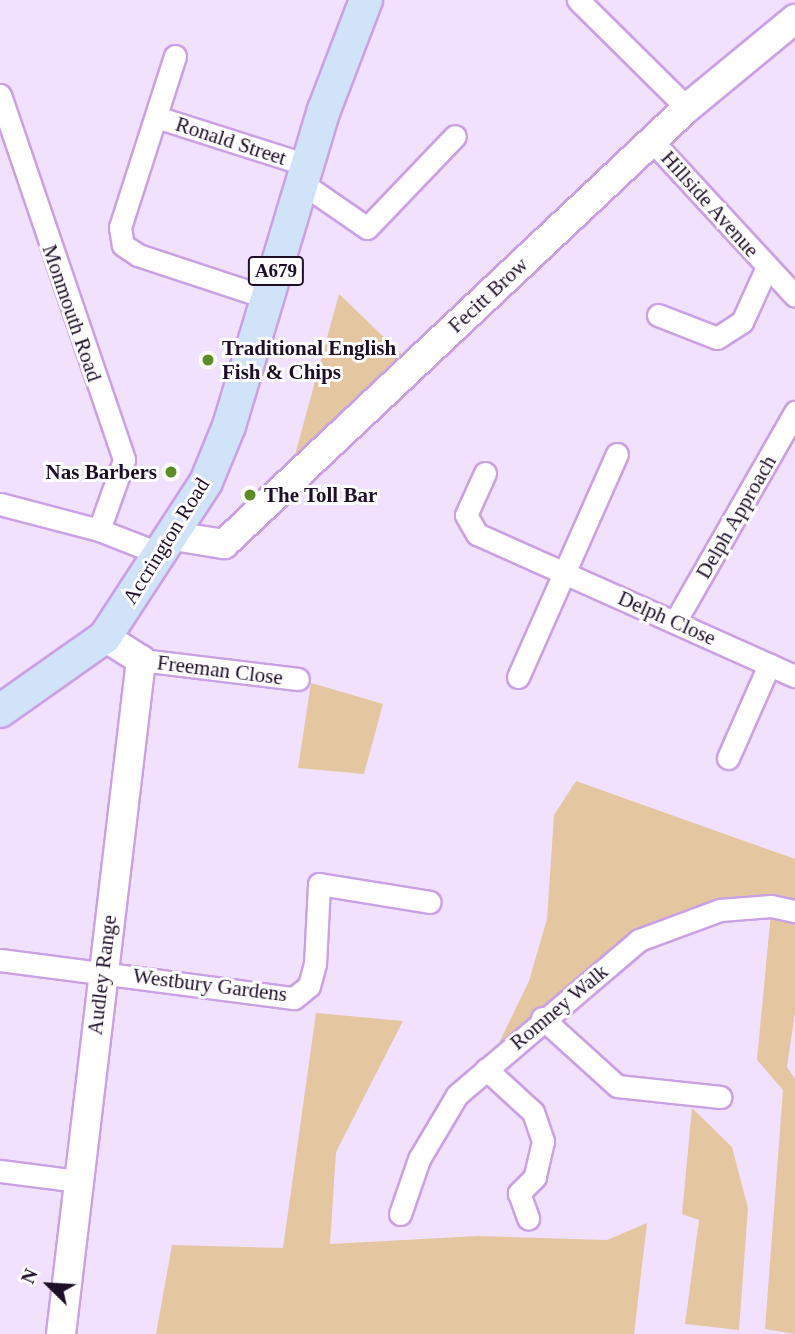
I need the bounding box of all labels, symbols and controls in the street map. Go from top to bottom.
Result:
street label: Ronald Street [172,111,290,171]
street label: Hillside Avenue [655,145,765,263]
street label: Monmouth Road [37,241,107,385]
street label: Fecitt Brow [443,252,533,338]
road number: A679 [246,256,306,286]
place label: Traditional English Fish & Chips [222,335,396,385]
marker: Traditional English Fish & Chips [200,352,216,368]
street label: Delph Approach [690,450,782,584]
place label: Nas Barbers [46,459,157,485]
marker: Nas Barbers [163,464,179,480]
street label: Accrington Road [117,473,215,609]
place label: The Toll Bar [264,482,378,508]
marker: The Toll Bar [242,487,258,503]
street label: Delph Close [614,585,720,651]
street label: Freeman Close [156,650,284,690]
street label: Audley Range [82,914,122,1036]
street label: Romney Walk [505,959,613,1055]
street label: Westbury Gardens [131,963,289,1007]
north arrow [14,1250,84,1320]
text: N [17,1266,42,1287]

